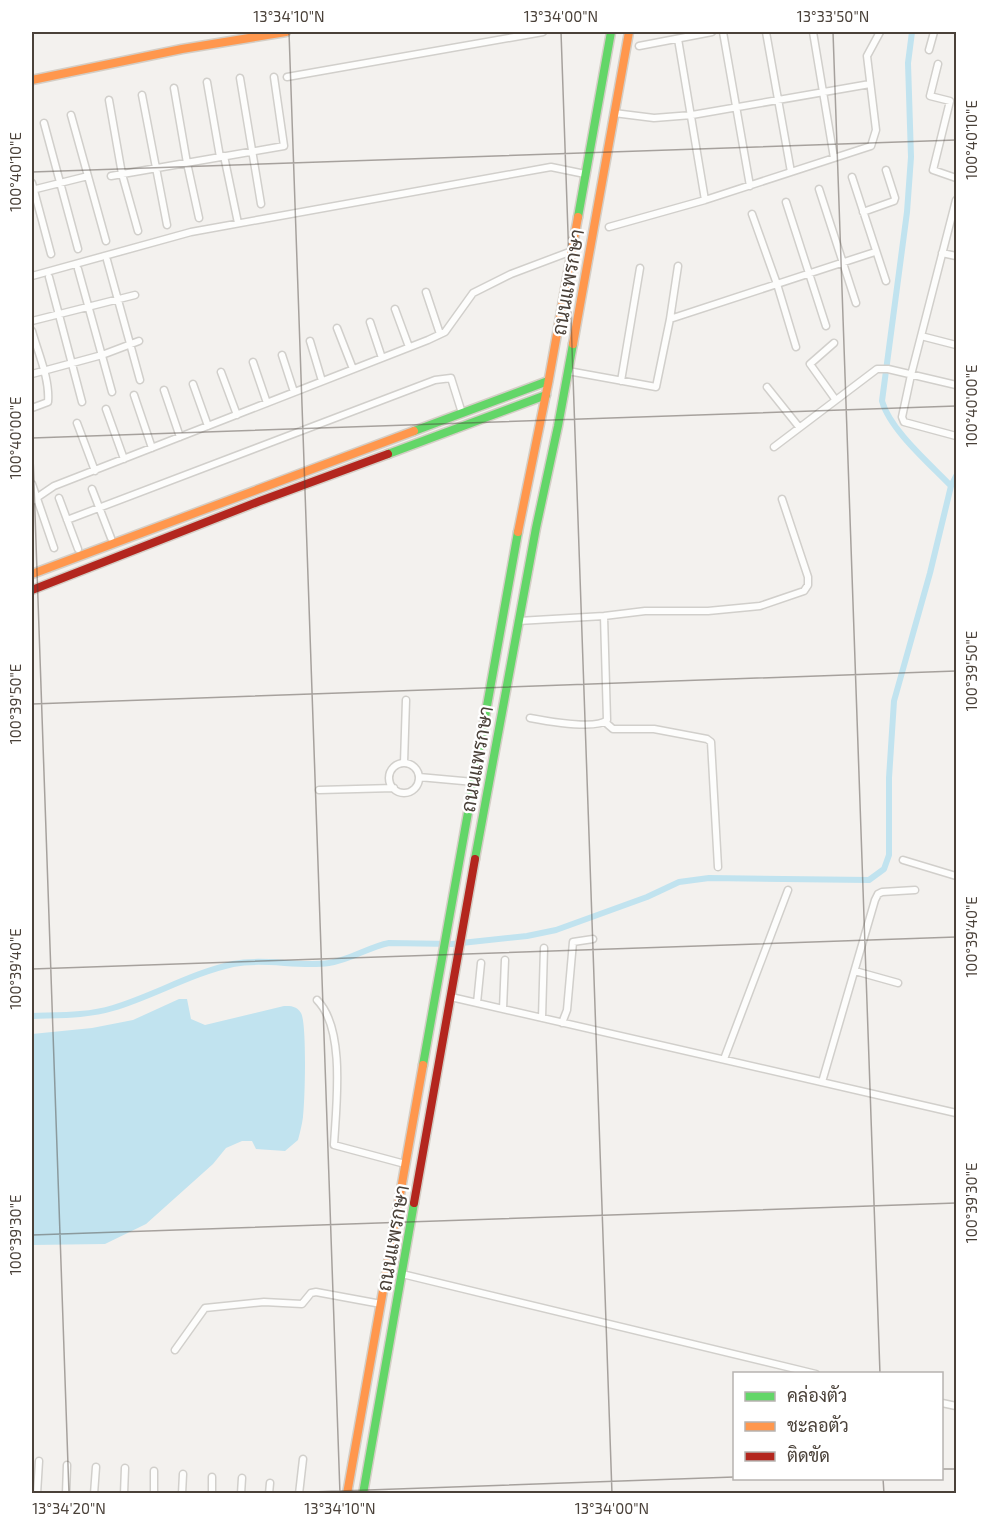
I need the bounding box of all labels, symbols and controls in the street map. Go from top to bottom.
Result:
text: 13°34'10"N [253,7,325,25]
text: 13°34'00"N [524,7,598,25]
text: 13°33'50"N [797,7,869,25]
text: 100°40'10"E [962,100,980,180]
text: 100°40'10"E [6,132,24,212]
street label: ถนนแพรกษา [546,227,588,337]
text: 100°40'00"E [962,365,980,447]
text: 100°40'00"E [6,397,24,479]
text: 100°39'50"E [962,631,980,711]
text: 100°39'50"E [6,664,24,744]
street label: ถนนแพรกษา [455,704,497,814]
text: 100°39'40"E [962,896,980,978]
text: 100°39'40"E [6,928,24,1010]
text: 100°39'30"E [962,1163,980,1243]
street label: ถนนแพรกษา [371,1183,413,1293]
text: 100°39'30"E [6,1195,24,1275]
legend [733,1372,943,1480]
text: คล่องตัว [787,1384,847,1406]
text: ชะลอตัว [787,1414,849,1436]
text: ติดขัด [787,1444,830,1466]
text: 13°34'20"N [32,1499,106,1517]
text: 13°34'10"N [304,1499,376,1517]
text: 13°34'00"N [575,1499,649,1517]

